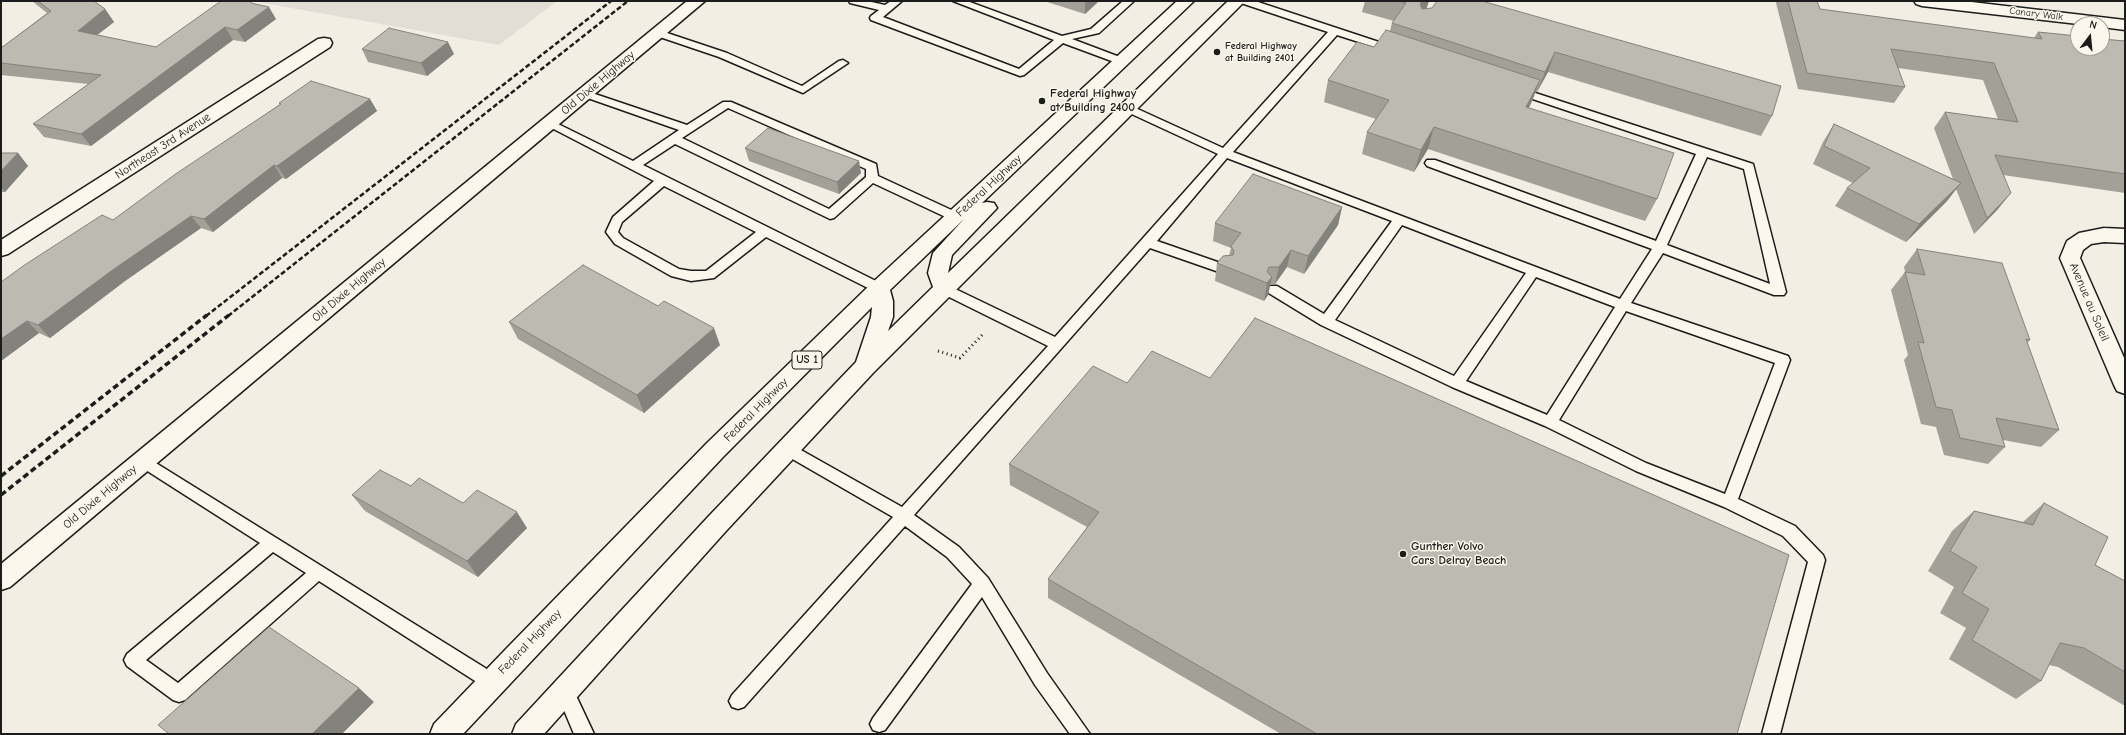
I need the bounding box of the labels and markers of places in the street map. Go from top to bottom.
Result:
place label: Federal Highway at Building 2401 [1225,40,1297,64]
marker: Federal Highway at Building 2401 [1212,47,1222,57]
place label: Federal Highway at Building 2400 [1050,87,1136,115]
marker: Federal Highway at Building 2400 [1037,96,1047,106]
place label: Gunther Volvo Cars Delray Beach [1411,540,1506,568]
marker: Gunther Volvo Cars Delray Beach [1398,549,1408,559]

